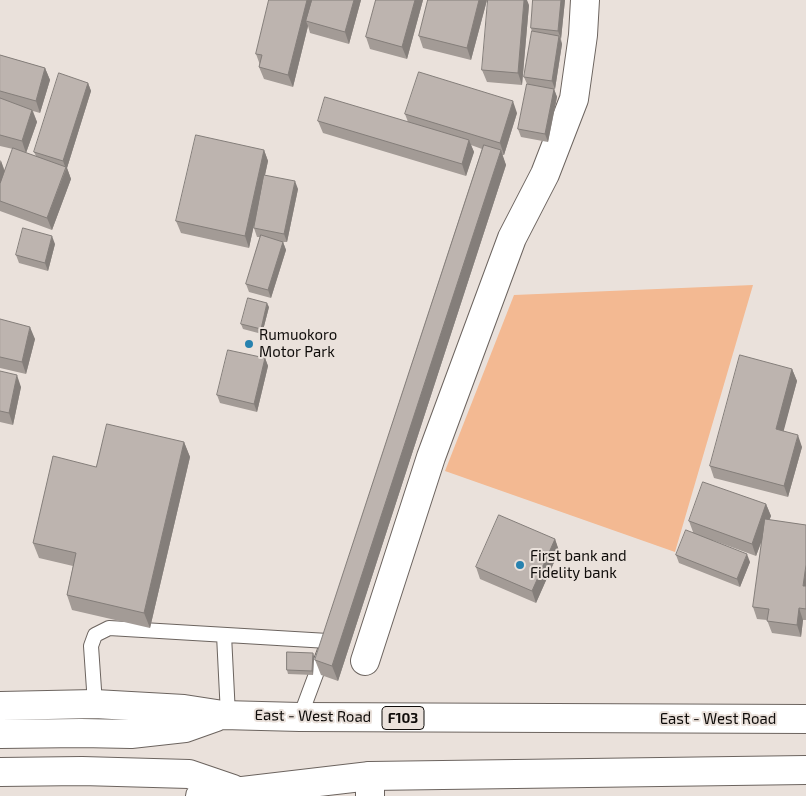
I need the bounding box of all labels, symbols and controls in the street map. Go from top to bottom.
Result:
place label: Rumuokoro Motor Park [259,326,337,361]
marker: Rumuokoro Motor Park [243,338,255,350]
place label: First bank and Fidelity bank [530,547,627,582]
marker: First bank and Fidelity bank [514,559,526,571]
street label: East - West Road [255,706,371,726]
road number: F103 [382,706,424,730]
street label: East - West Road [660,710,776,728]

